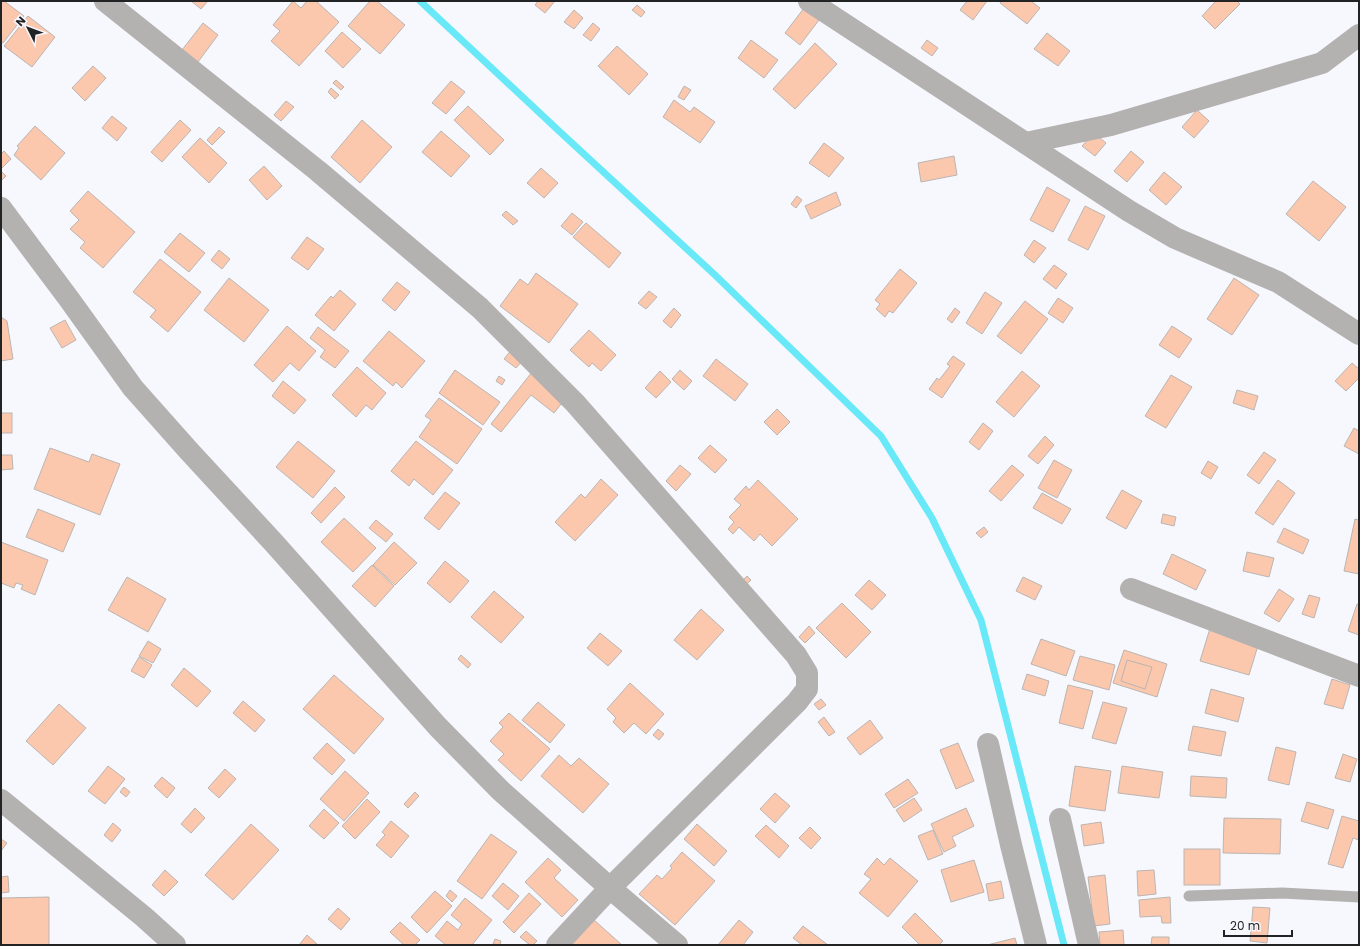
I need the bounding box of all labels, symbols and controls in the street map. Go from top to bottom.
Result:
north arrow [8,8,48,48]
text: N [12,13,29,30]
scale bar [1224,912,1292,938]
text: 20 m [1230,917,1260,934]

